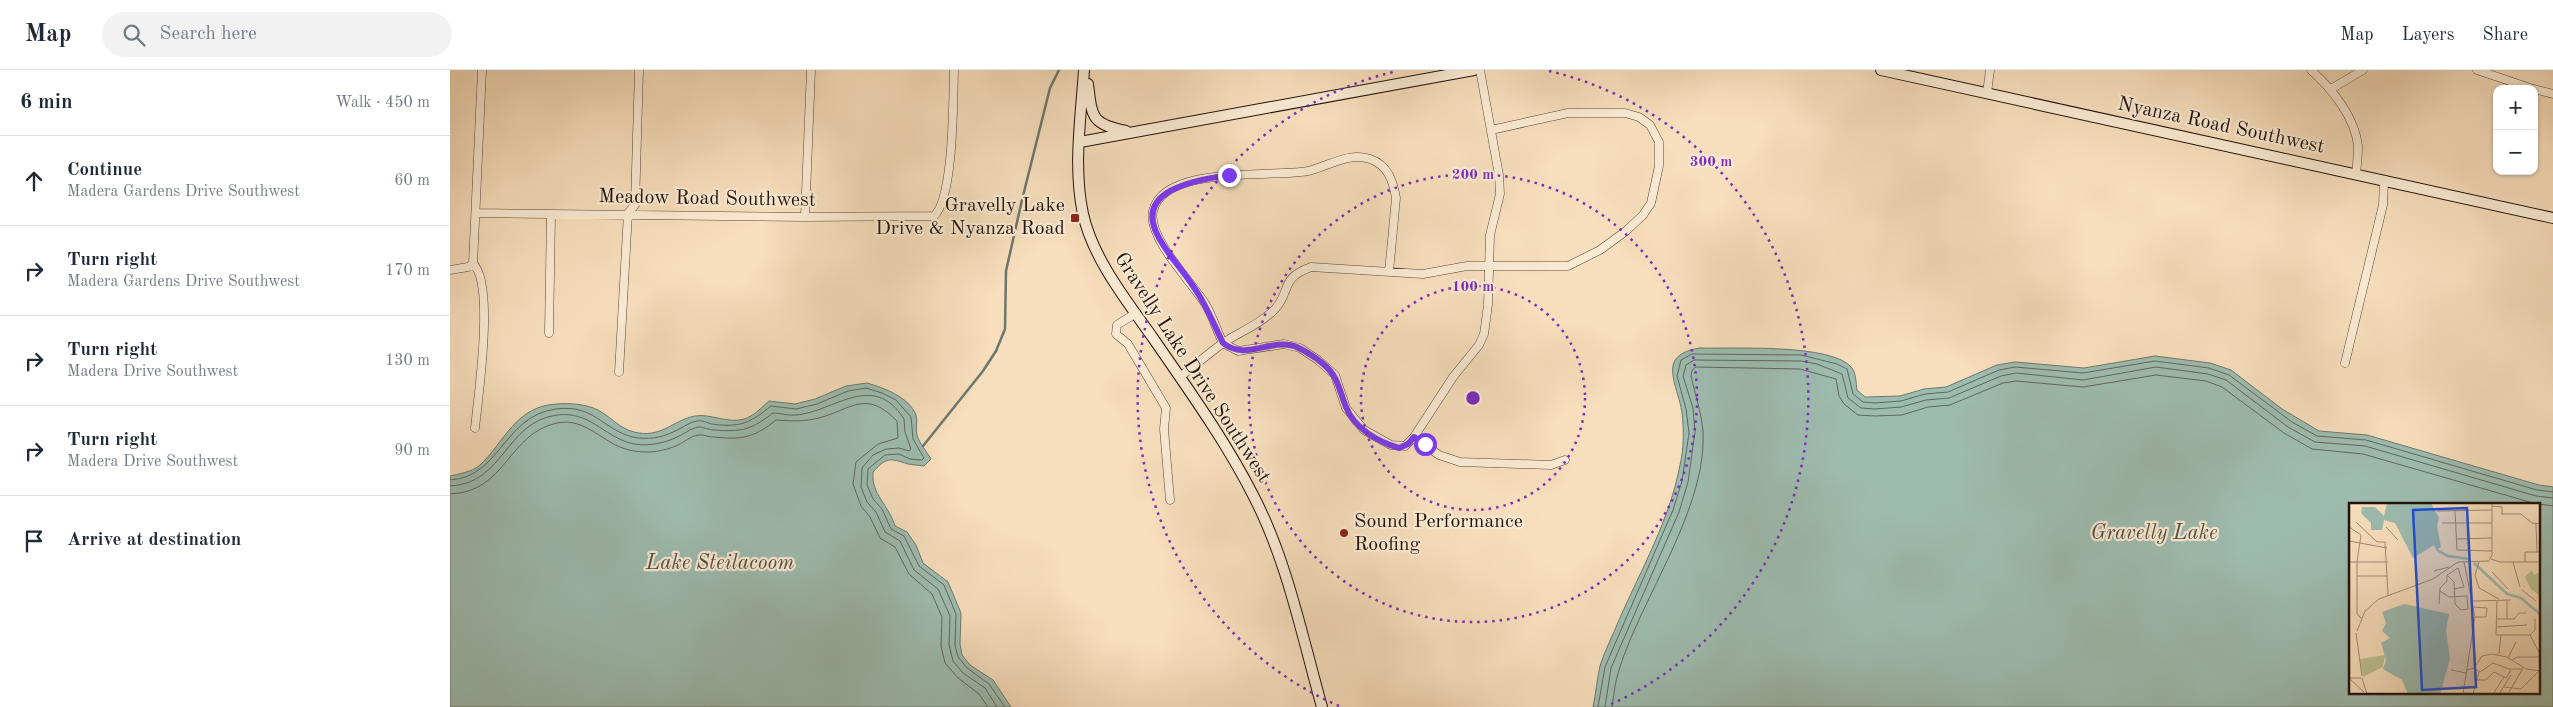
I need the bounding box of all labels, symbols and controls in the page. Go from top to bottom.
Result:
search box [102,12,452,57]
icon: search [120,21,148,49]
text: Map [25,23,72,47]
text: Search here [160,25,257,44]
text: Map [2340,26,2374,44]
text: Layers [2402,26,2454,44]
text: Share [2482,26,2528,44]
map controls [2493,85,2538,175]
button: + [2493,85,2538,130]
text: 6 min [20,92,73,113]
street label: Nyanza Road Southwest [2116,94,2326,158]
text: Walk · 450 m [335,95,430,111]
button: − [2493,130,2538,175]
text: 300 m [1690,155,1732,170]
text: Continue [67,161,142,180]
route end [1218,164,1241,187]
icon: ahead [20,167,48,195]
text: 200 m [1452,168,1494,183]
text: 60 m [394,173,430,189]
text: Madera Gardens Drive Southwest [67,184,300,200]
street label: Meadow Road Southwest [598,187,816,211]
place label: Gravelly Lake Drive & Nyanza Road [875,196,1065,239]
marker: Gravelly Lake Drive & Nyanza Road [1069,212,1081,224]
street label: Gravelly Lake Drive Southwest [1110,249,1274,487]
text: Turn right [67,251,157,270]
icon: right [20,257,48,285]
text: 170 m [385,263,430,279]
text: Madera Gardens Drive Southwest [67,274,300,290]
text: 100 m [1452,280,1494,295]
text: Turn right [67,341,157,360]
icon: right [20,347,48,375]
text: 130 m [385,353,430,369]
text: Madera Drive Southwest [67,364,238,380]
centre of rings [1464,389,1482,407]
text: Turn right [67,431,157,450]
route start [1414,433,1437,456]
icon: right [20,437,48,465]
text: 90 m [394,443,430,459]
text: Madera Drive Southwest [67,454,238,470]
inset map [2349,503,2540,694]
place label: Sound Performance Roofing [1354,512,1523,555]
water label: Gravelly Lake [2090,523,2218,544]
icon: arrive [20,527,48,555]
marker: Sound Performance Roofing [1338,527,1350,539]
text: Arrive at destination [67,531,241,550]
water label: Lake Steilacoom [645,553,794,574]

